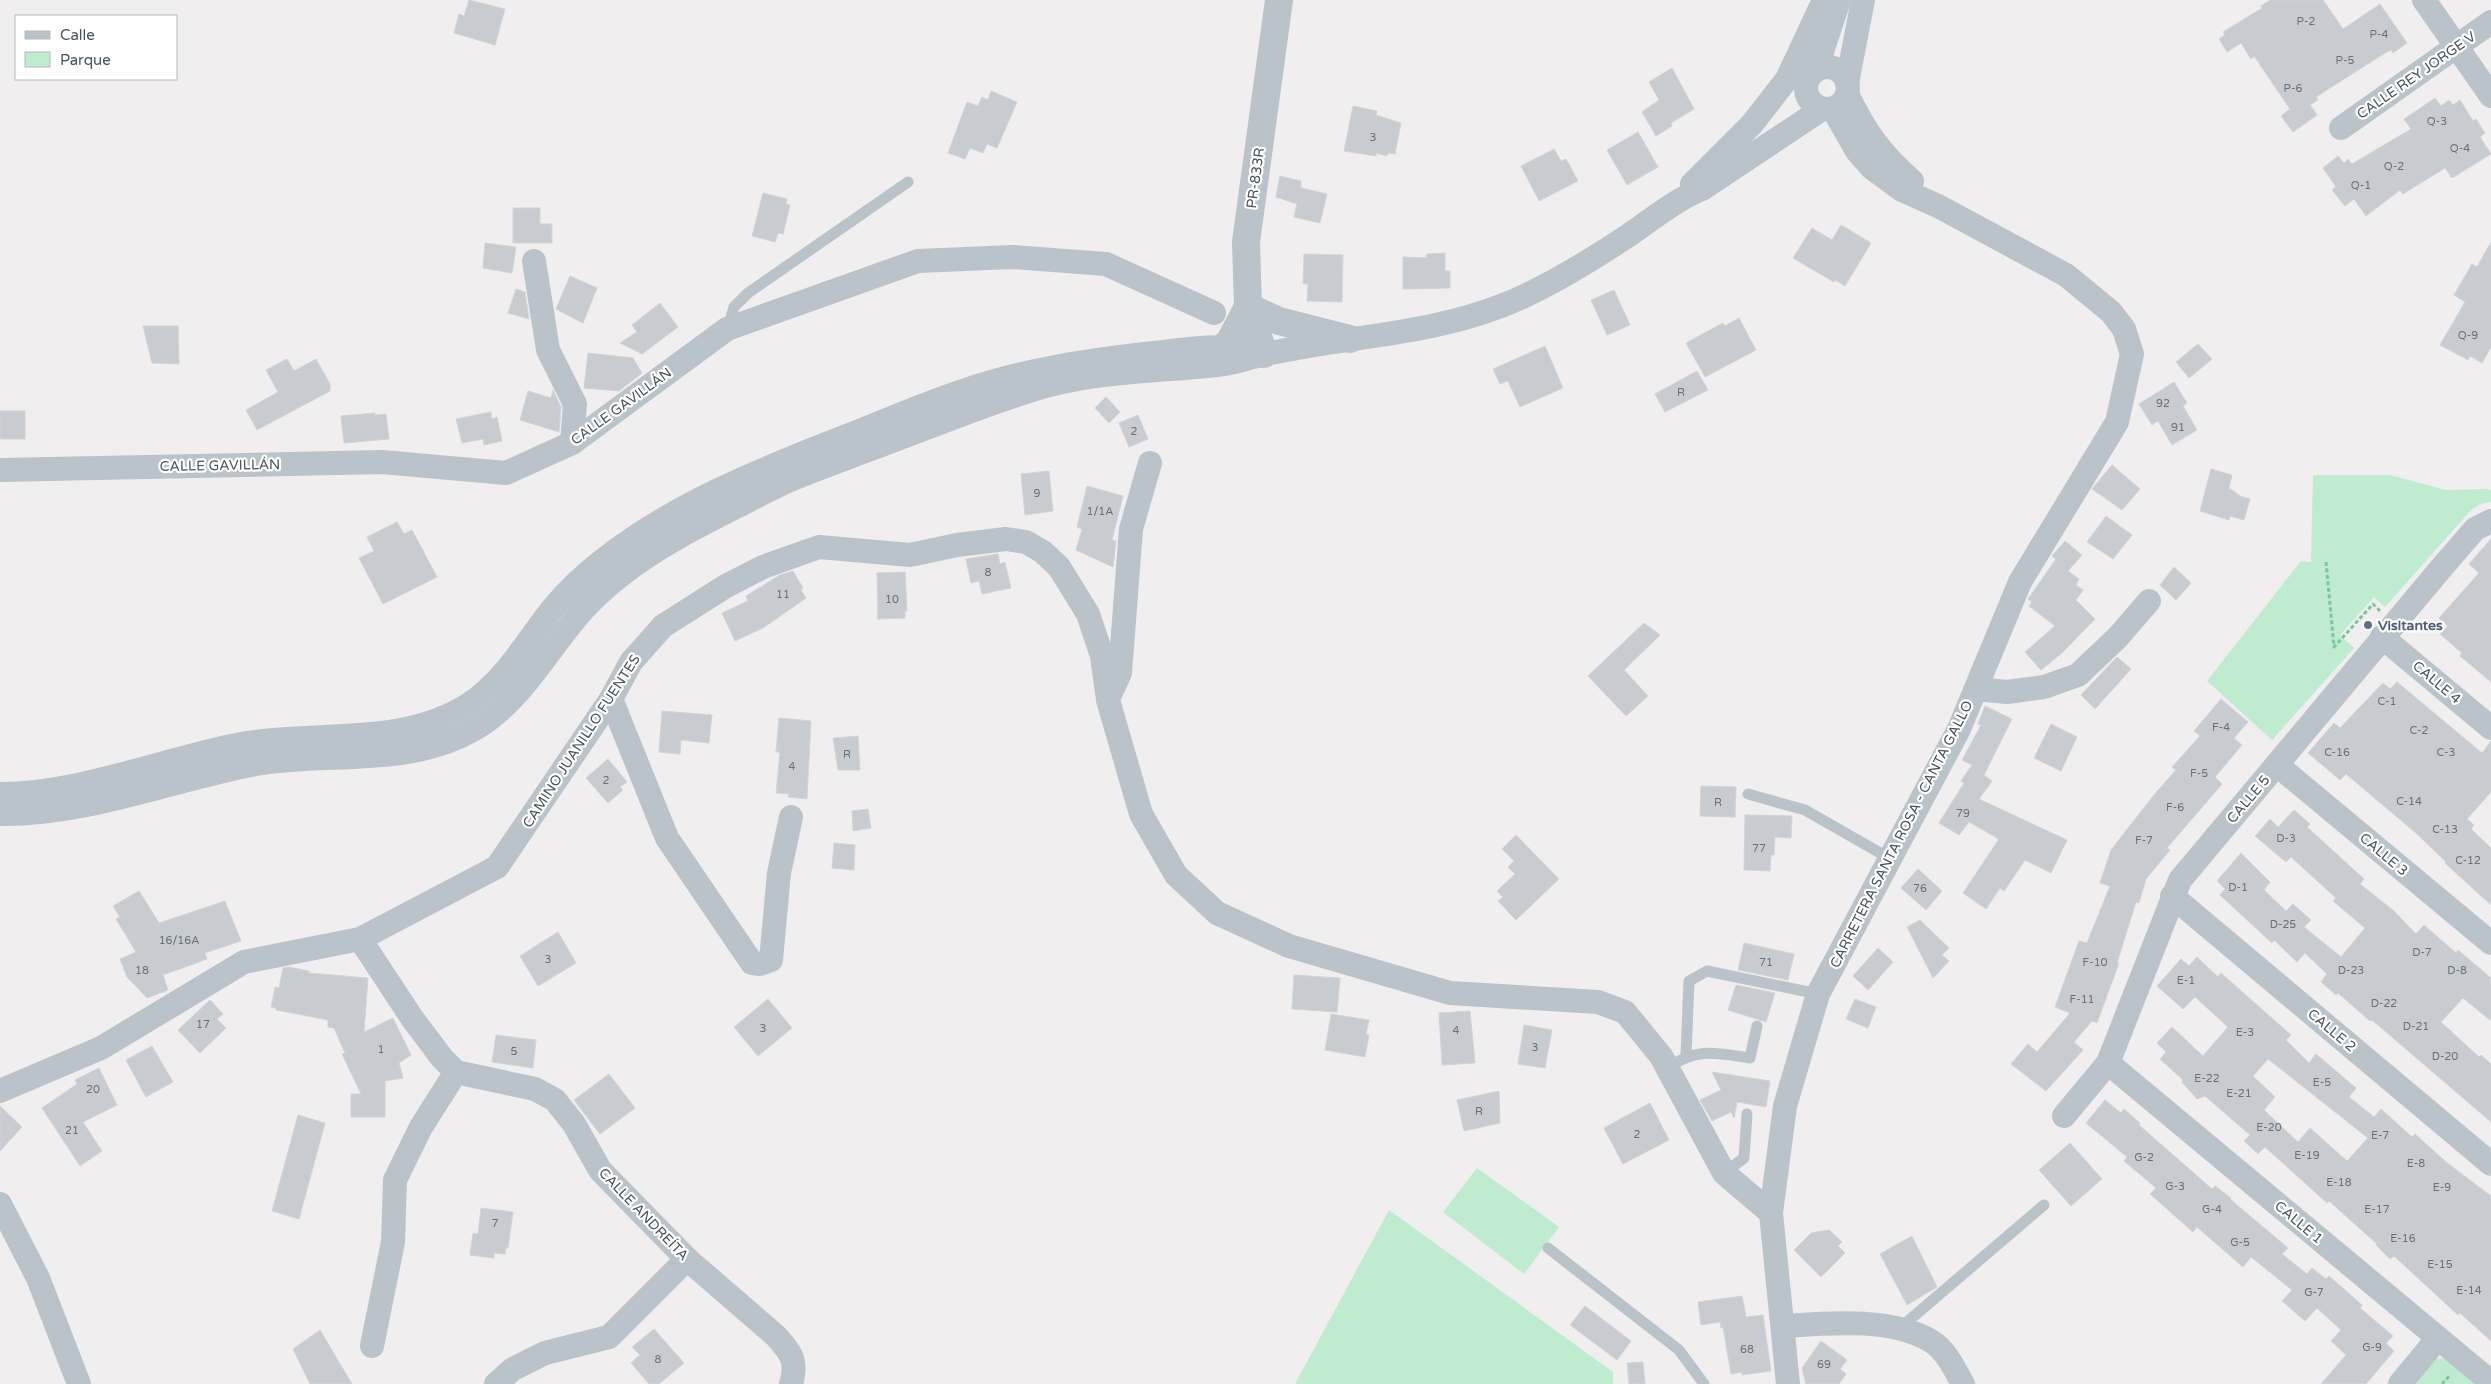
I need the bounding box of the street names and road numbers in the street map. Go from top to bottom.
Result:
street label: CALLE REY JORGE V [2354,28,2479,123]
street label: PR-833R [1243,146,1268,210]
street label: CALLE GAVILLÁN [568,364,675,449]
street label: CALLE GAVILLÁN [160,456,280,475]
street label: CAMINO JUANILLO FUENTES [519,651,644,831]
street label: CALLE 4 [2409,657,2464,708]
street label: CARRETERA SANTA ROSA - CANTA GALLO [1826,698,1977,971]
street label: CALLE 5 [2223,772,2273,827]
street label: CALLE 3 [2356,829,2411,879]
street label: CALLE 2 [2304,1005,2359,1055]
street label: CALLE ANDREÍTA [595,1165,692,1264]
street label: CALLE 1 [2271,1197,2326,1247]

